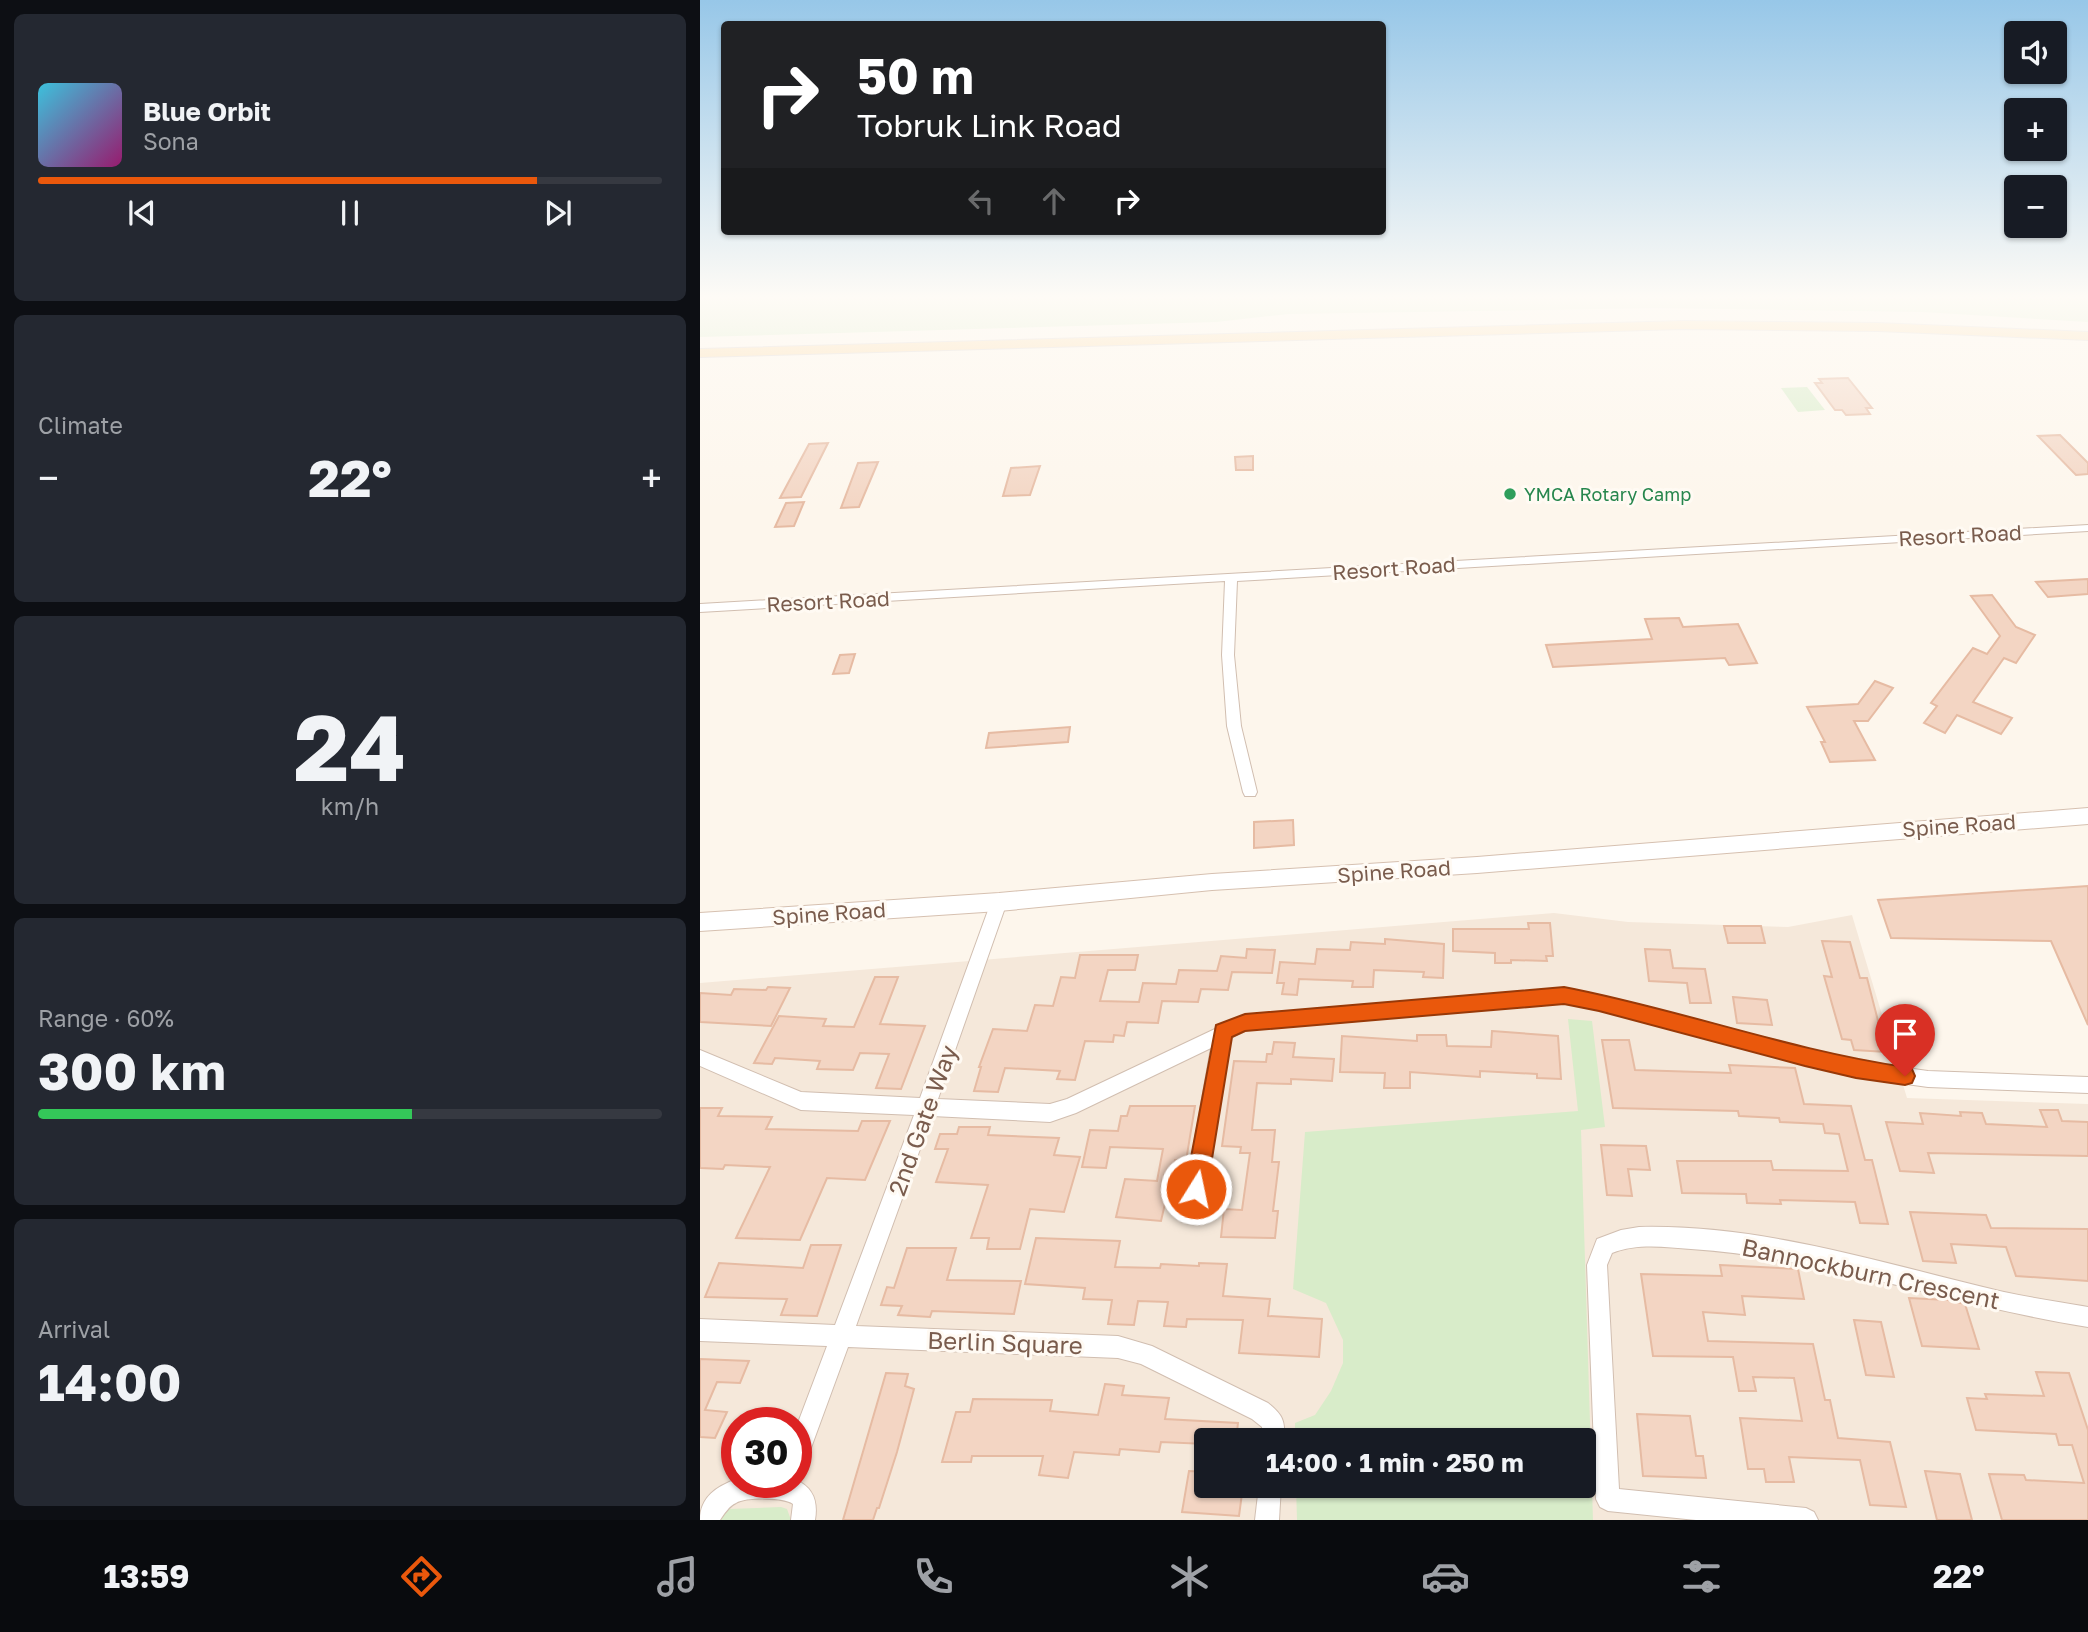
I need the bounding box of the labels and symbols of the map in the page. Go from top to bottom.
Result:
place label: YMCA Rotary Camp [1524,483,1691,505]
marker: YMCA Rotary Camp [1502,486,1518,502]
street label: Resort Road [1898,519,2022,551]
street label: Resort Road [1331,551,1457,585]
street label: Resort Road [766,585,890,617]
street label: Spine Road [1901,808,2017,842]
street label: Spine Road [1336,854,1452,888]
street label: Spine Road [771,896,887,930]
pin [1875,1004,1935,1076]
street label: 2nd Gate Way [881,1041,963,1199]
position arrow [1159,1152,1233,1226]
street label: Bannockburn Crescent [1739,1231,2003,1315]
street label: Berlin Square [927,1325,1083,1359]
speed limit sign: 30 [721,1407,812,1498]

